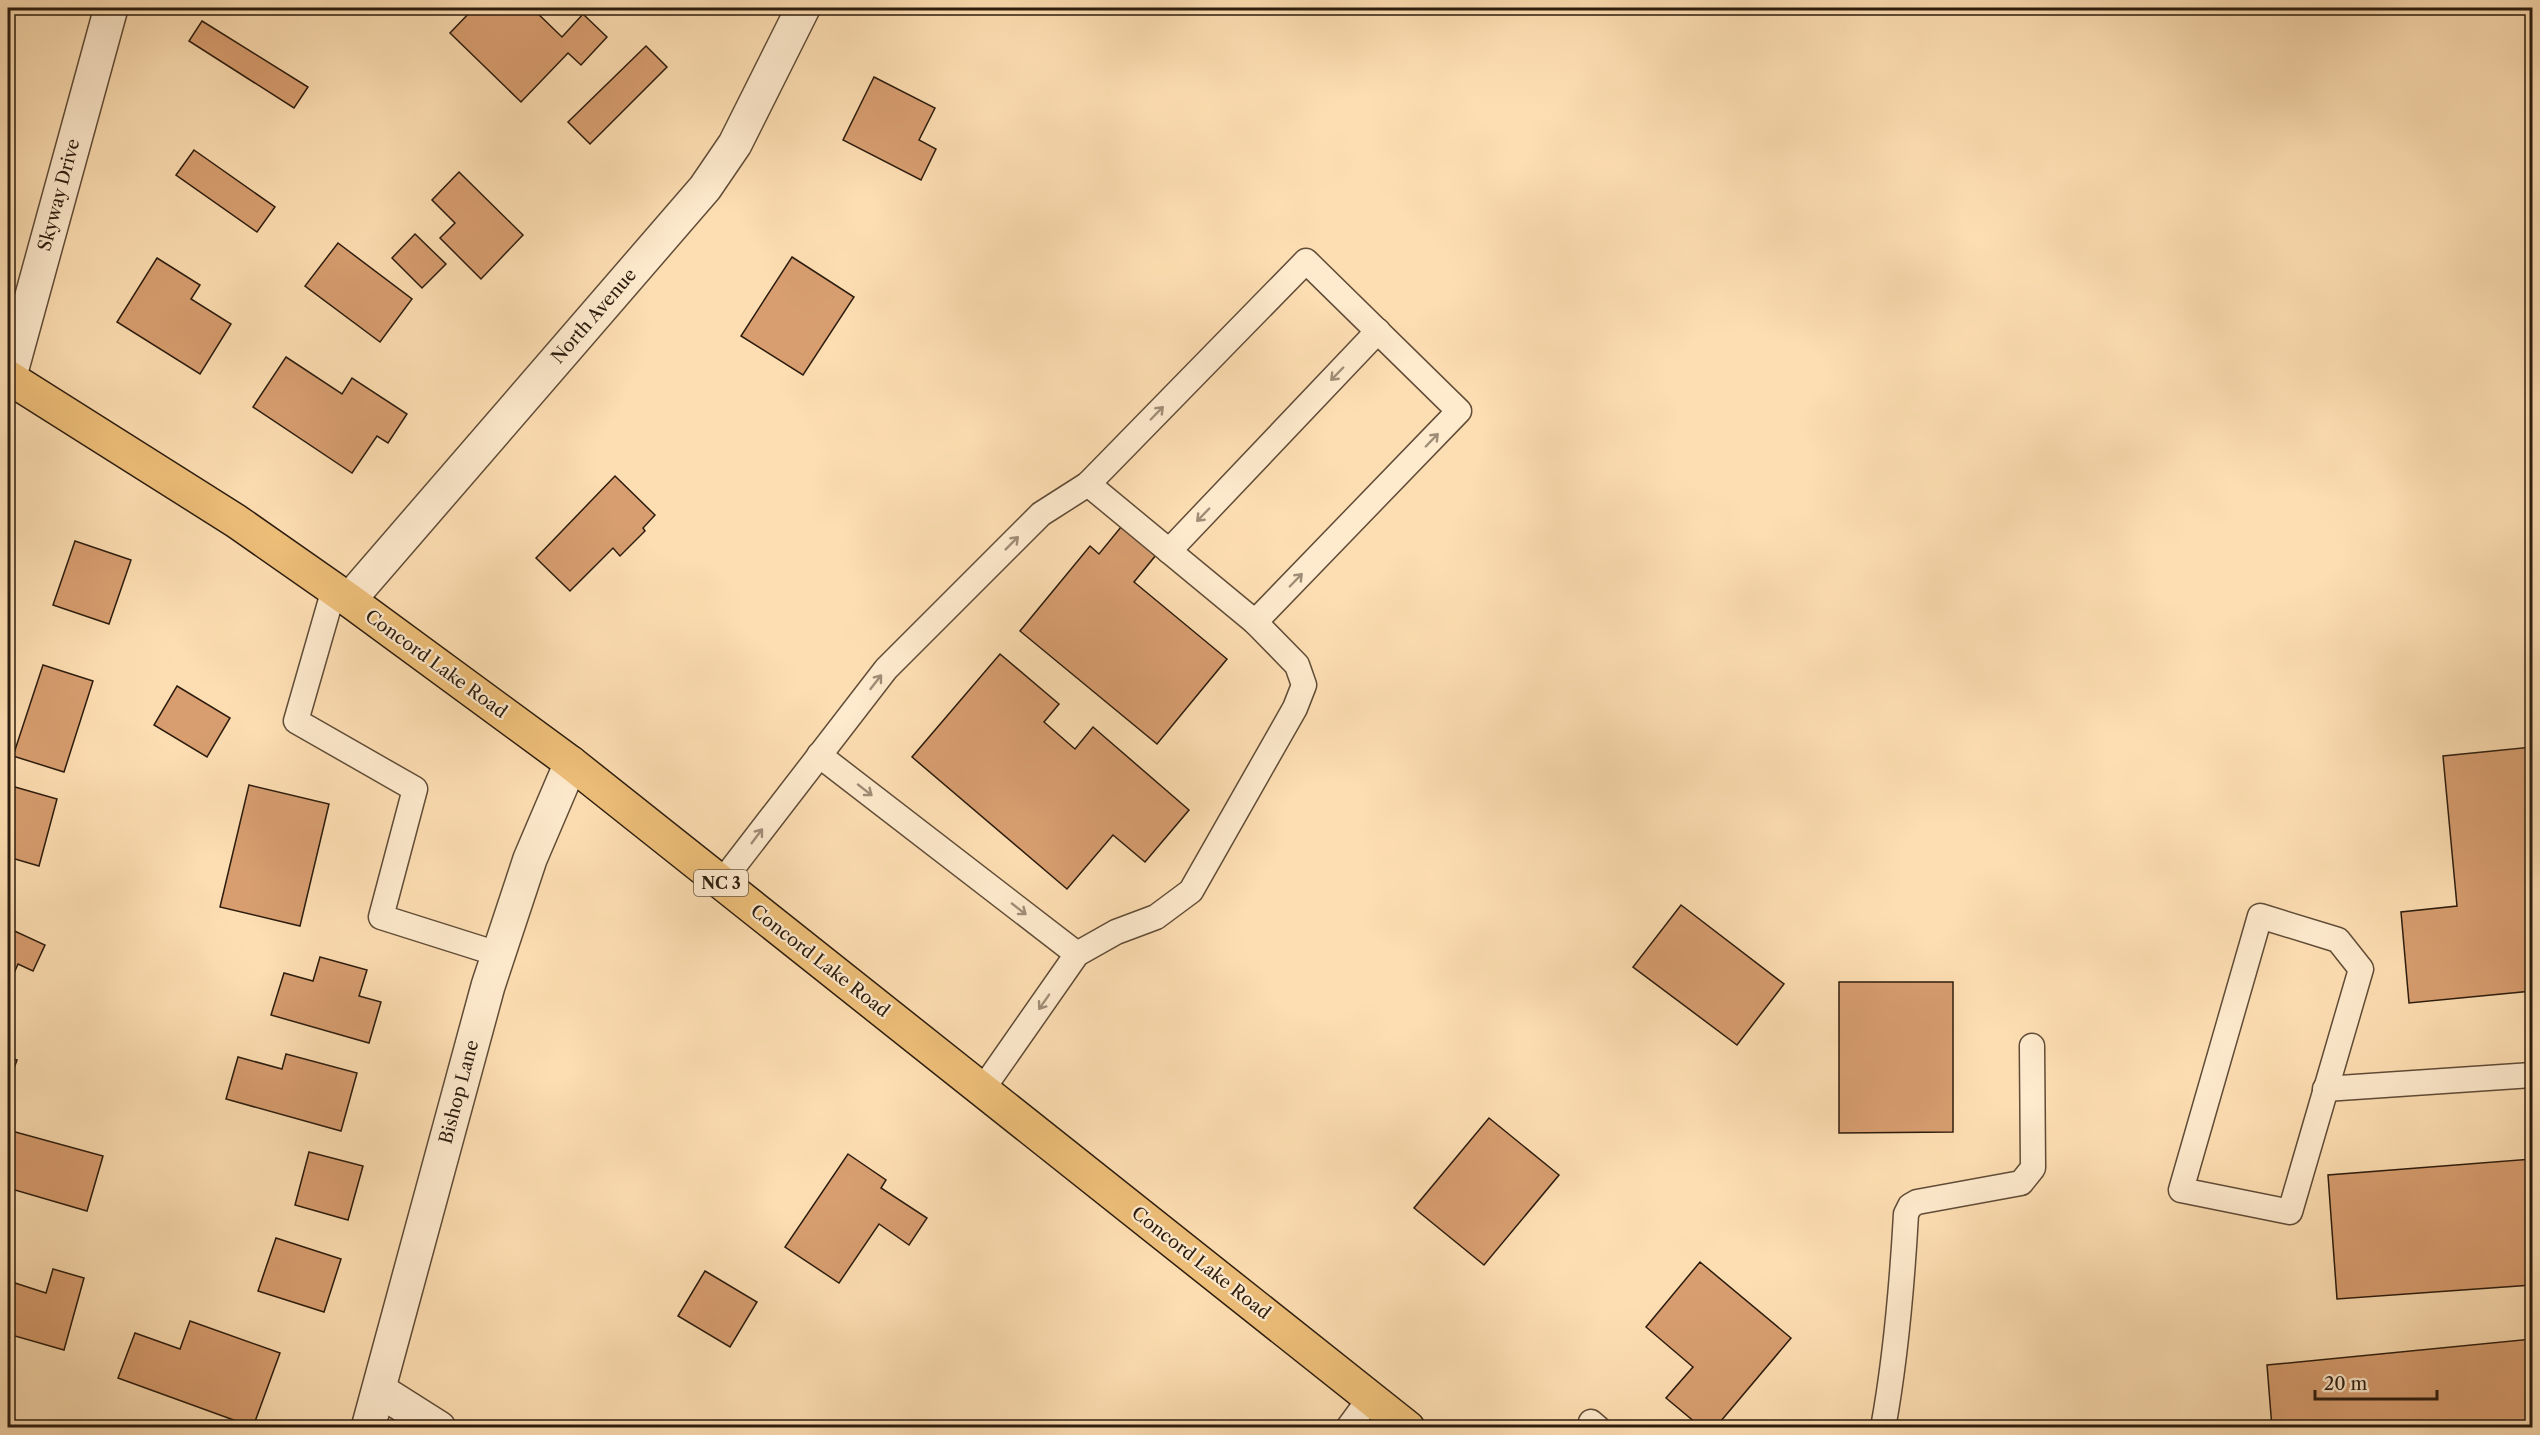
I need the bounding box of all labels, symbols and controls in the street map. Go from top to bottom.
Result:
street label: Skyway Drive [33,136,85,254]
street label: North Avenue [547,264,641,368]
one-way arrow [1330,366,1345,381]
one-way arrow [1149,406,1164,421]
one-way arrow [1424,433,1438,448]
one-way arrow [1196,507,1210,522]
one-way arrow [1005,535,1020,550]
one-way arrow [1289,573,1303,588]
street label: Concord Lake Road [361,605,511,723]
one-way arrow [869,675,883,690]
one-way arrow [857,784,873,797]
one-way arrow [750,829,763,845]
road number: NC 3 [694,870,748,896]
street label: Concord Lake Road [746,900,894,1022]
one-way arrow [1011,903,1027,916]
one-way arrow [1038,993,1050,1009]
street label: Bishop Lane [435,1038,483,1146]
street label: Concord Lake Road [1127,1202,1275,1324]
scale bar [2315,1363,2436,1401]
text: 20 m [2324,1373,2368,1395]

